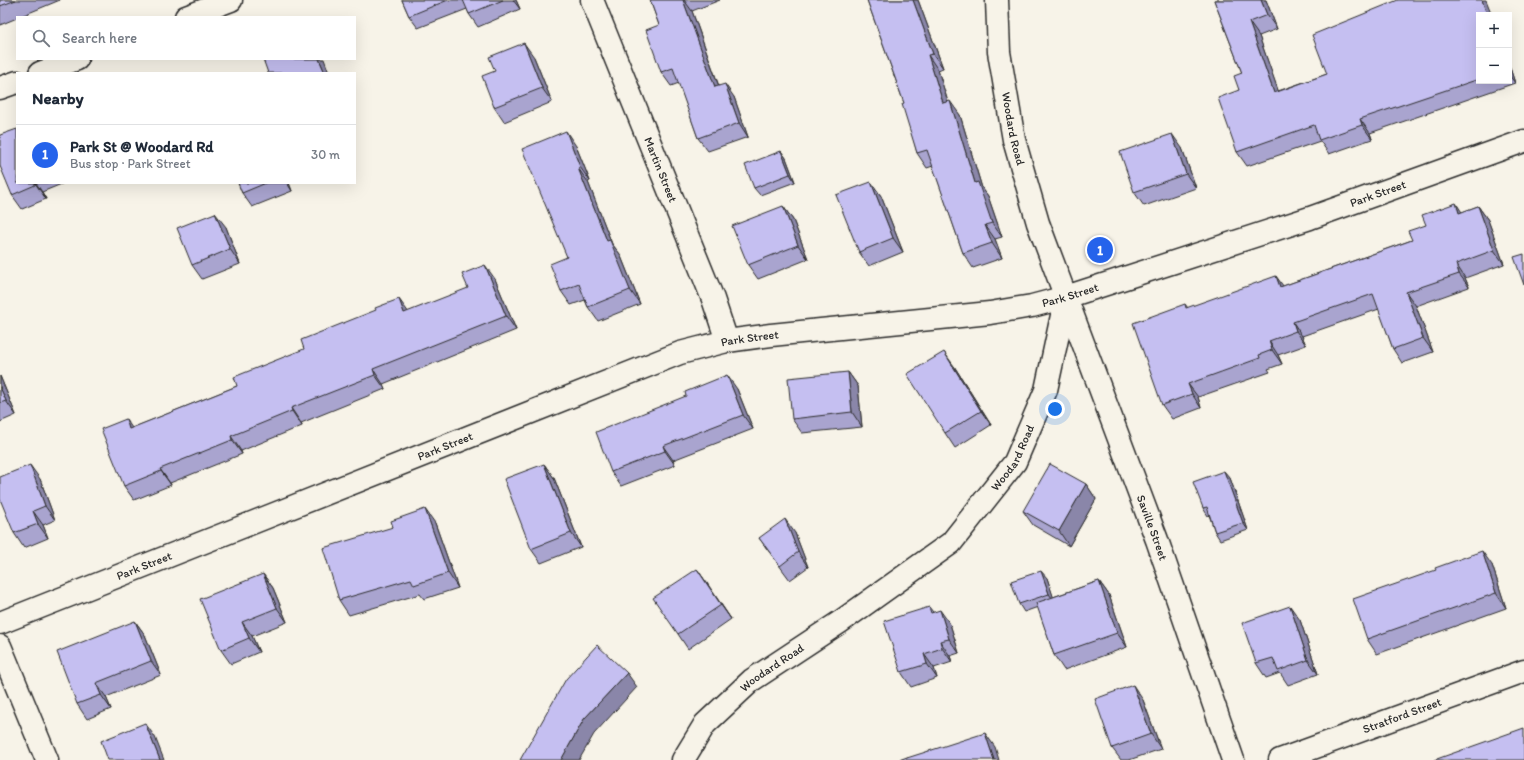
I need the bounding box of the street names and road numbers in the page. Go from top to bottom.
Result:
street label: Woodard Road [999,91,1028,167]
street label: Martin Street [641,135,680,205]
street label: Park Street [1348,177,1408,210]
street label: Park Street [1040,280,1101,310]
street label: Park Street [719,327,780,349]
street label: Woodard Road [988,422,1037,494]
street label: Park Street [416,429,475,463]
street label: Saville Street [1134,493,1171,563]
street label: Park Street [114,548,174,583]
street label: Woodard Road [737,641,807,695]
street label: Stratford Street [1361,695,1444,736]

